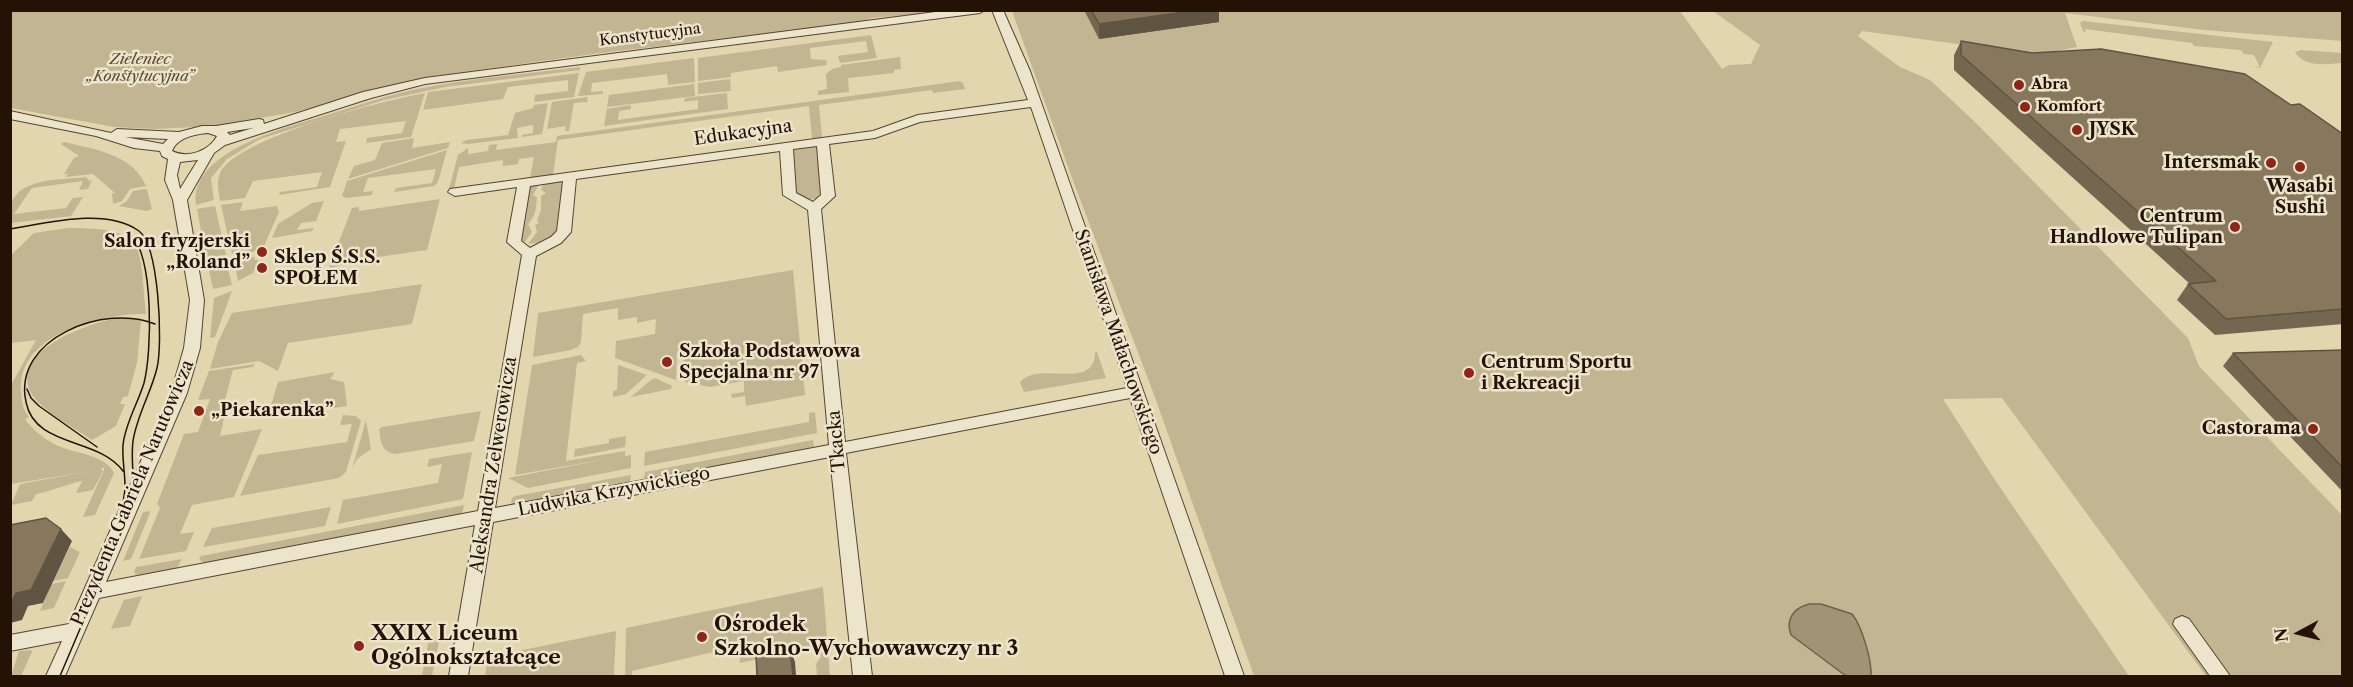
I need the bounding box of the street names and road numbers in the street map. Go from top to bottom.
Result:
street label: Konstytucyjna [598,20,702,50]
street label: Edukacyjna [692,115,794,151]
street label: Stanisława Małachowskiego [1069,226,1167,458]
street label: Aleksandra Zelwerowicza [466,355,522,575]
street label: Prezydenta Gabriela Narutowicza [67,357,199,629]
street label: Tkacka [824,409,850,473]
street label: Ludwika Krzywickiego [516,463,712,521]

